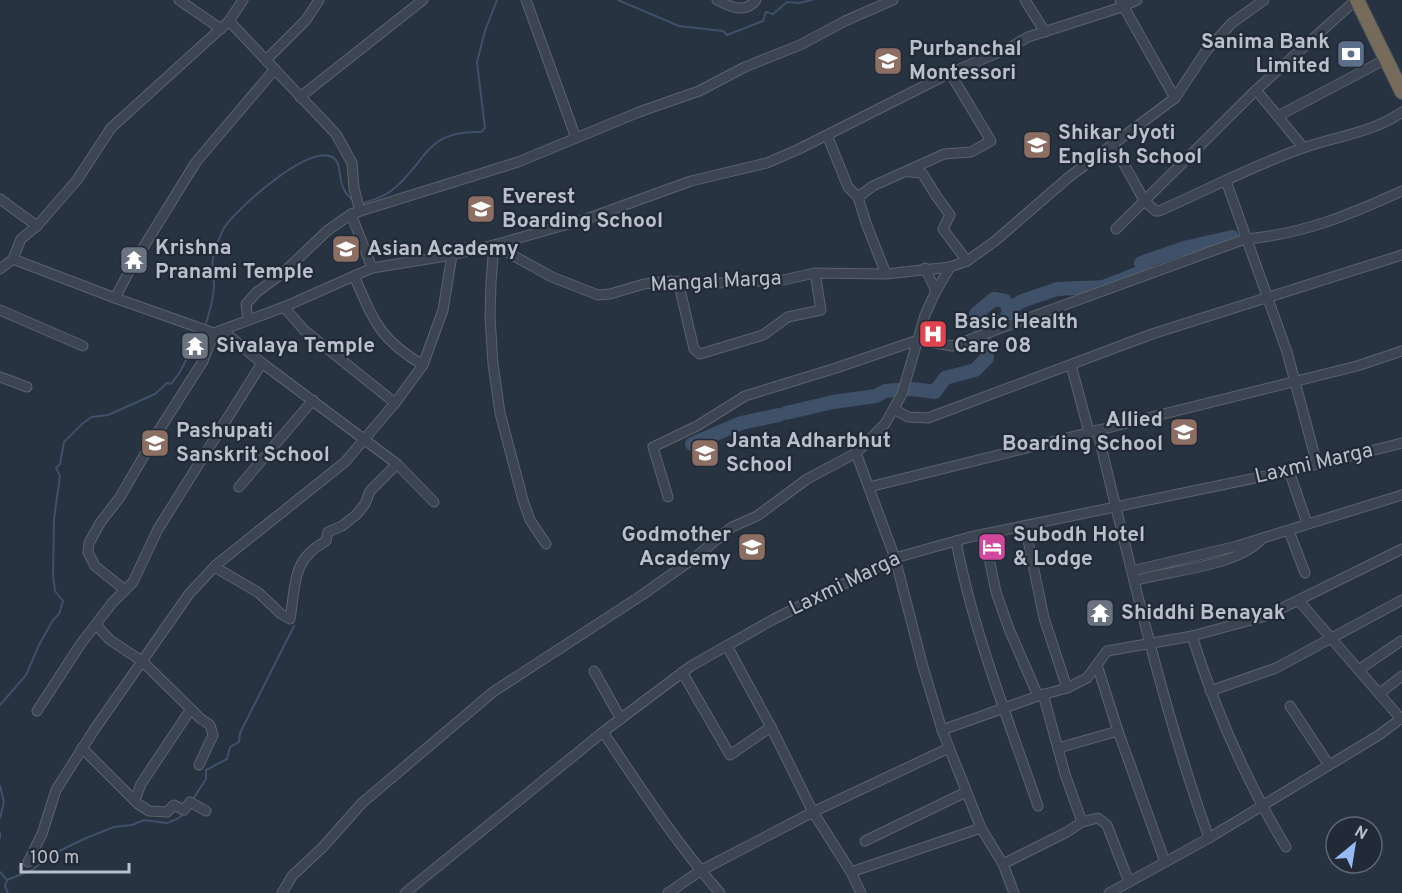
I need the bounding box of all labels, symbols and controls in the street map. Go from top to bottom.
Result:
place label: Sanima Bank Limited [1201,29,1330,80]
place label: Purbanchal Montessori [909,36,1022,87]
bank icon: Sanima Bank Limited [1335,38,1367,70]
school or university icon: Purbanchal Montessori [872,45,904,77]
place label: Shikar Jyoti English School [1058,120,1202,171]
school or university icon: Shikar Jyoti English School [1021,129,1053,161]
place label: Everest Boarding School [502,184,663,235]
school or university icon: Everest Boarding School [465,193,497,225]
school or university icon: Asian Academy [330,233,362,265]
place label: Krishna Pranami Temple [155,235,314,286]
place label: Asian Academy [367,236,519,263]
temple icon: Krishna Pranami Temple [118,244,150,276]
street label: Mangal Marga [650,265,782,299]
place label: Basic Health Care 08 [954,309,1078,360]
hospital icon: Basic Health Care 08 [917,318,949,350]
temple icon: Sivalaya Temple [179,330,211,362]
place label: Sivalaya Temple [216,333,375,360]
place label: Allied Boarding School [1002,407,1163,458]
school or university icon: Allied Boarding School [1168,416,1200,448]
place label: Pashupati Sanskrit School [176,418,330,469]
school or university icon: Pashupati Sanskrit School [139,427,171,459]
place label: Janta Adharbhut School [726,428,891,479]
school or university icon: Janta Adharbhut School [689,437,721,469]
street label: Laxmi Marga [1252,437,1376,491]
place label: Godmother Academy [621,522,731,573]
place label: Subodh Hotel & Lodge [1013,522,1145,573]
school or university icon: Godmother Academy [736,531,768,563]
hotel icon: Subodh Hotel & Lodge [976,531,1008,563]
street label: Laxmi Marga [785,545,905,623]
temple icon: Shiddhi Benayak [1084,597,1116,629]
place label: Shiddhi Benayak [1121,600,1286,627]
north arrow [1324,815,1384,875]
text: N [1351,822,1370,845]
scale bar [21,836,129,874]
text: 100 m [30,847,79,870]

